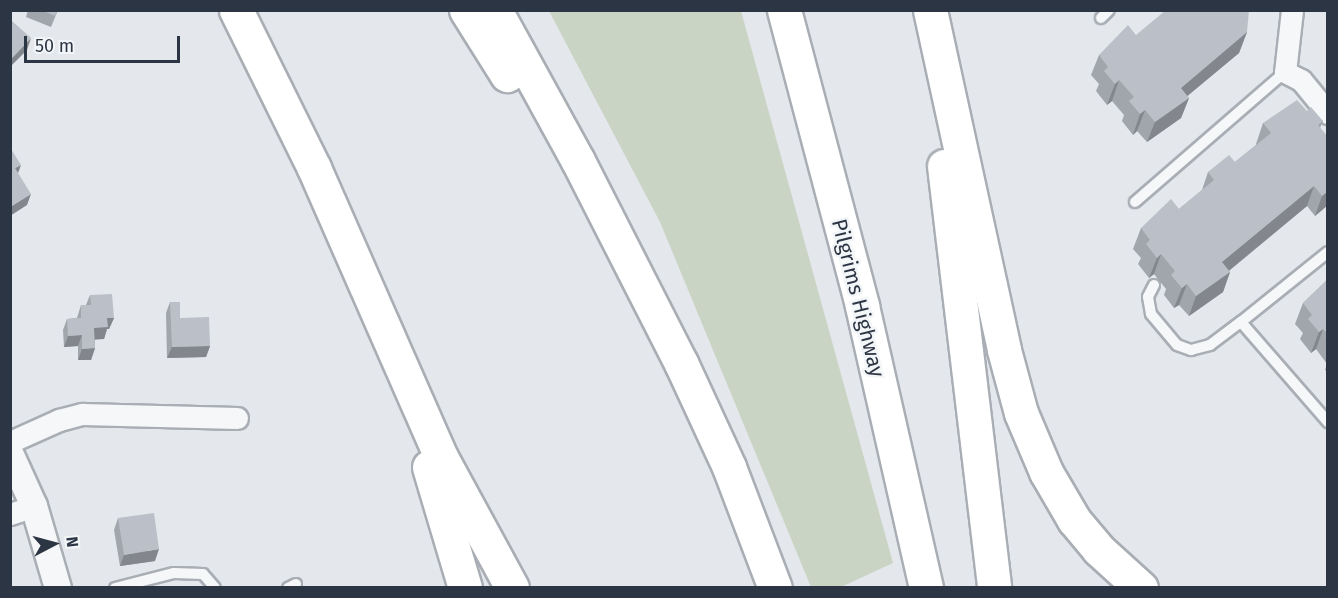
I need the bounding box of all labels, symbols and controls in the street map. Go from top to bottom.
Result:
scale bar [27,24,183,62]
text: 50 m [35,35,74,57]
street label: Pilgrims Highway [826,216,890,380]
north arrow [24,514,84,574]
text: N [62,536,82,548]

